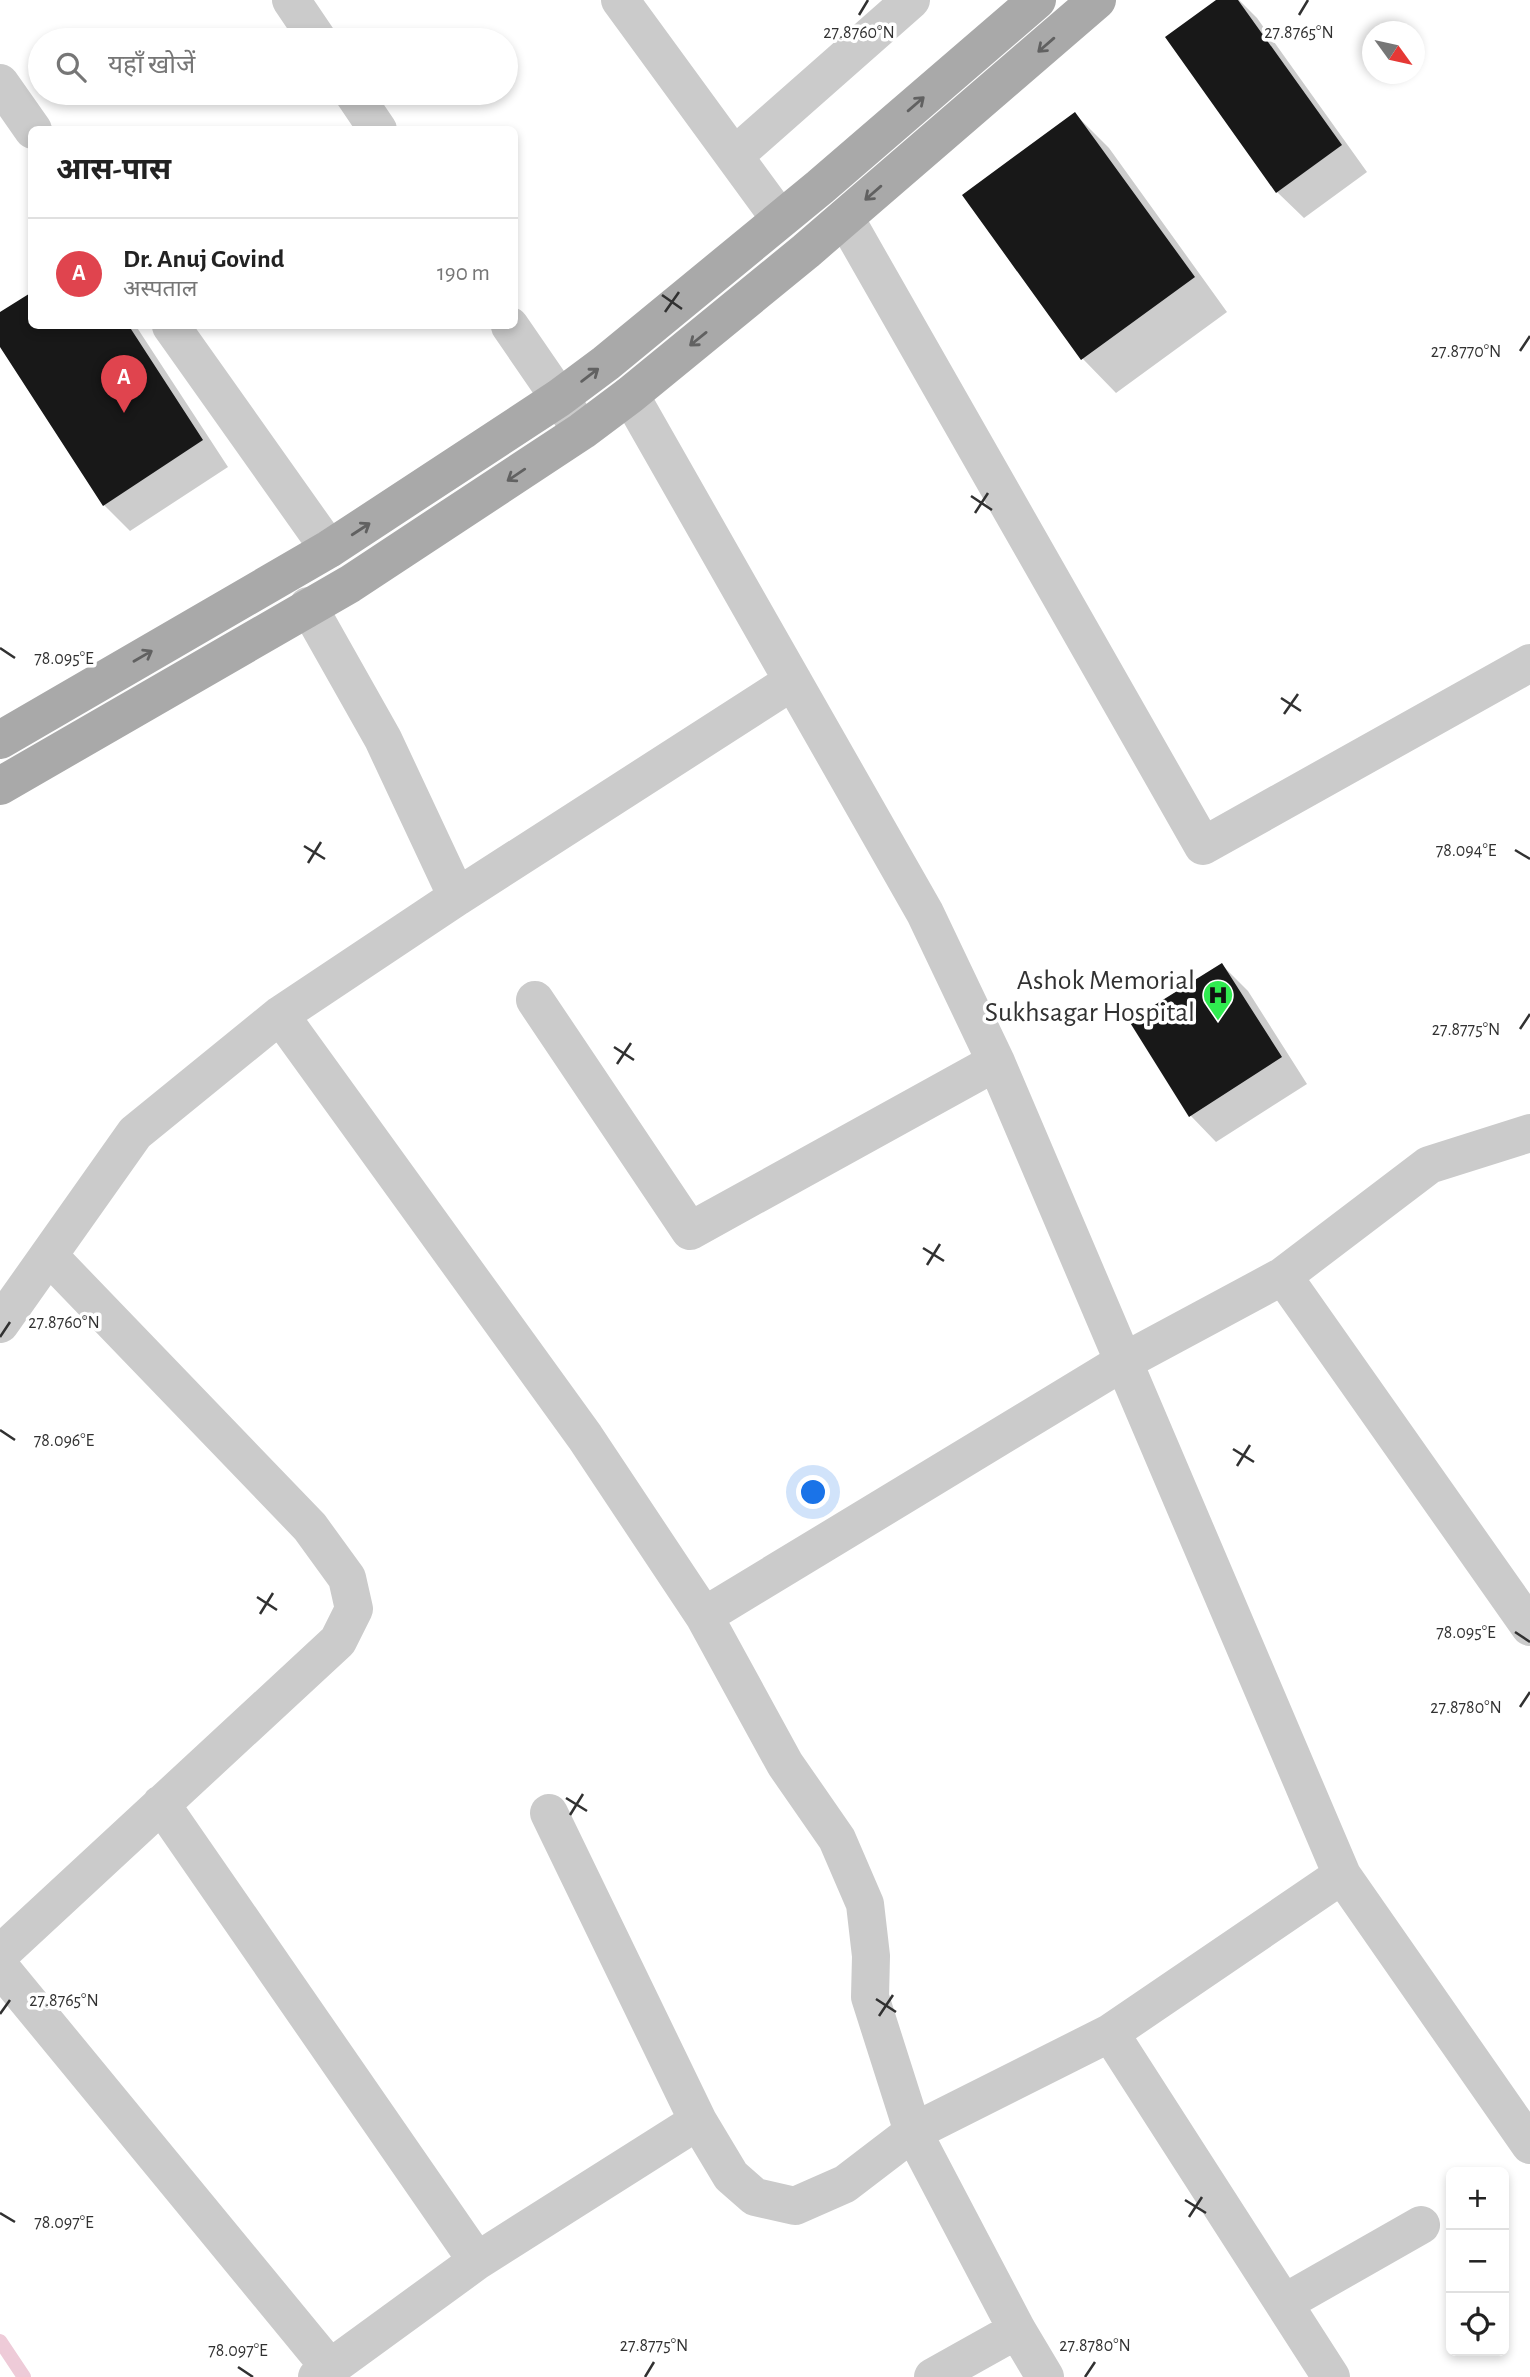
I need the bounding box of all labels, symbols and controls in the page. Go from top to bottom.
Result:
north arrow [1362,21,1425,84]
text: 27.8760°N [823,24,895,42]
text: 27.8765°N [1264,24,1334,42]
search box [28,28,518,105]
one-way arrow [1037,37,1055,53]
icon: search [52,48,90,86]
text: यहाँ खोजें [108,52,195,78]
one-way arrow [907,96,925,112]
text: आस-पास [56,155,171,185]
one-way arrow [864,185,882,201]
text: Dr. Anuj Govind [123,246,285,272]
text: A [72,262,86,285]
text: 190 m [437,262,490,285]
text: अस्पताल [123,278,197,301]
one-way arrow [690,331,708,346]
text: 27.8770°N [1431,343,1501,361]
pin: A [101,355,147,413]
one-way arrow [581,367,599,382]
one-way arrow [507,467,526,482]
one-way arrow [351,521,370,536]
one-way arrow [133,649,153,663]
text: 78.095°E [34,650,94,668]
text: 78.094°E [1436,842,1497,860]
place label: Ashok Memorial Sukhsagar Hospital [985,967,1195,1027]
hospital icon: Ashok Memorial Sukhsagar Hospital [1201,978,1235,1022]
text: 27.8775°N [1432,1021,1500,1039]
text: 27.8760°N [28,1314,100,1332]
text: 78.096°E [34,1432,95,1450]
your location [796,1475,830,1509]
text: 78.095°E [1436,1624,1496,1642]
text: 27.8780°N [1430,1699,1502,1717]
text: 27.8765°N [29,1992,99,2010]
map controls [1446,2167,1509,2356]
button: + [1446,2167,1509,2230]
text: 78.097°E [34,2214,94,2232]
button: − [1446,2230,1509,2293]
button: locate [1446,2293,1509,2356]
text: 27.8775°N [620,2337,688,2355]
text: 27.8780°N [1059,2337,1131,2355]
text: 78.097°E [208,2342,268,2360]

